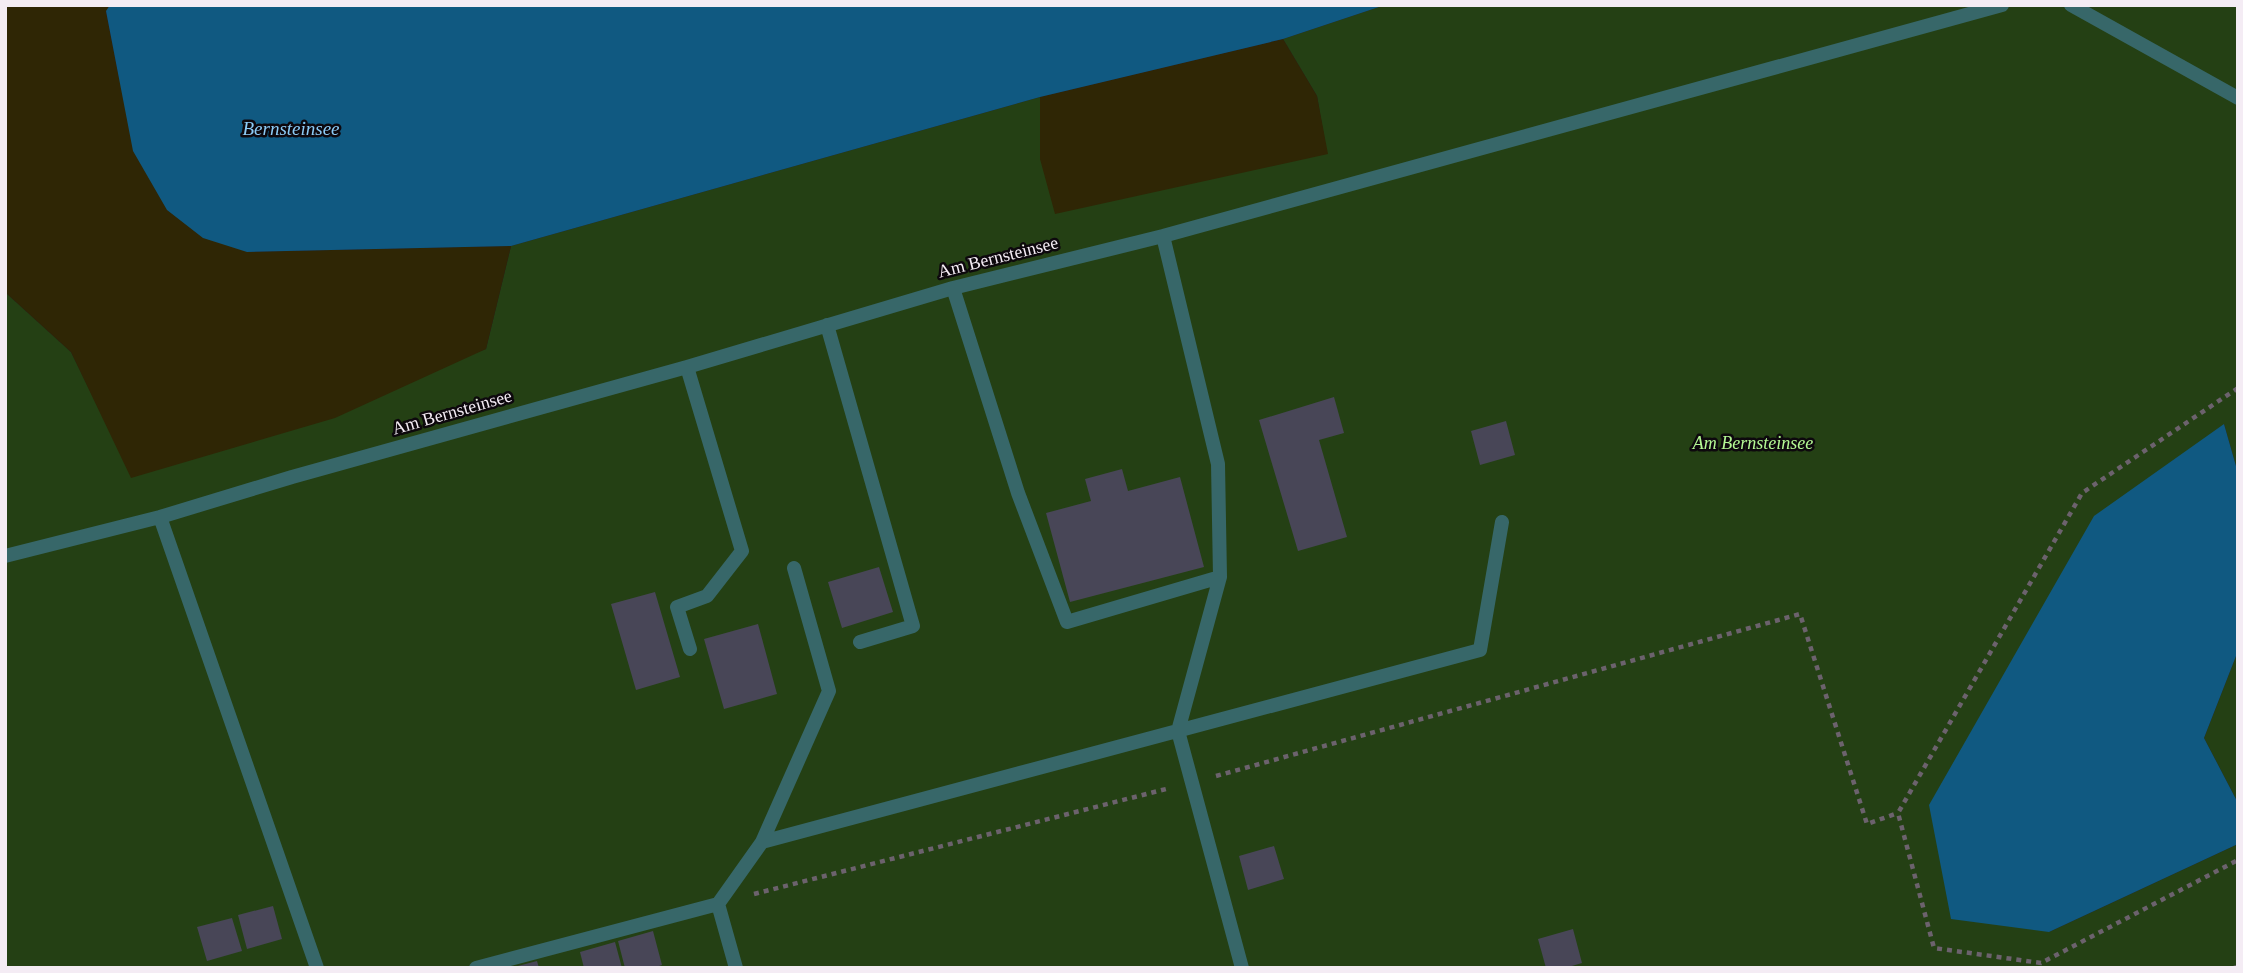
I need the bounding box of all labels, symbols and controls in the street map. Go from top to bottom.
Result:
water label: Bernsteinsee [242,118,340,139]
street label: Am Bernsteinsee [936,232,1060,282]
street label: Am Bernsteinsee [390,385,514,439]
park label: Am Bernsteinsee [1692,433,1813,453]

